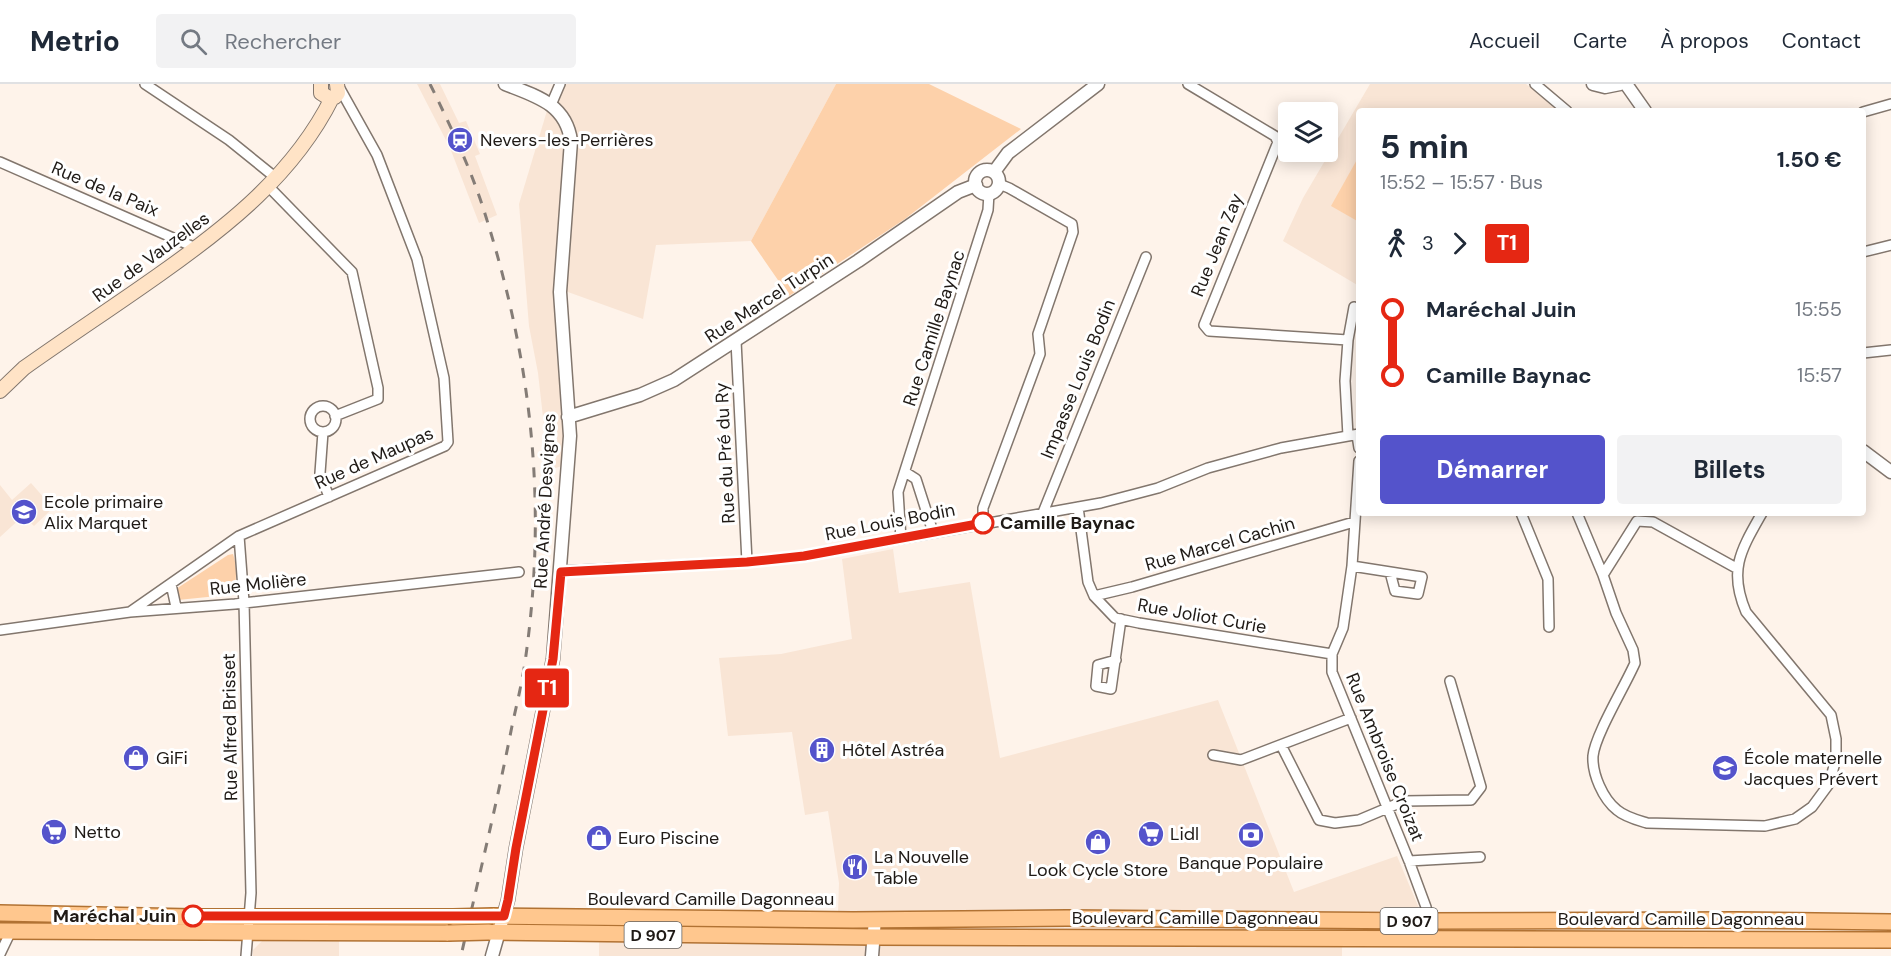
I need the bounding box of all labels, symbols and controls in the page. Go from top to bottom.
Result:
search box [156,14,576,68]
text: Metrio [30,23,120,60]
icon: search [177,25,210,58]
text: Rechercher [225,27,341,56]
text: Accueil [1469,27,1540,55]
text: Carte [1573,27,1627,55]
text: À propos [1660,27,1749,55]
text: Contact [1782,27,1861,55]
map controls [1278,102,1338,162]
button: layers [1278,102,1338,162]
station icon: Nevers-les-Perrières [445,125,475,155]
text: 5 min [1380,125,1469,168]
place label: Nevers-les-Perrières [480,128,654,152]
text: 1.50 € [1777,145,1842,174]
street label: Rue de la Paix [48,156,162,222]
text: 15:52 – 15:57 · Bus [1380,169,1543,195]
street label: Rue Jean Zay [1185,190,1249,300]
street label: Rue de Vauzelles [88,206,214,308]
icon: walk [1380,227,1413,260]
icon: forward [1443,227,1476,260]
text: T1 [1497,229,1517,257]
text: 3 [1422,230,1434,256]
street label: Rue Marcel Turpin [700,247,838,349]
street label: Rue Camille Baynac [897,247,971,409]
text: Maréchal Juin [1426,295,1576,324]
street label: Impasse Louis Bodin [1035,296,1121,462]
text: 15:55 [1795,296,1842,322]
text: Camille Baynac [1426,361,1592,390]
text: 15:57 [1797,362,1842,388]
street label: Rue du Pré du Ry [709,382,741,524]
street label: Rue André Desvignes [528,413,562,589]
street label: Rue de Maupas [311,421,437,495]
button: Démarrer [1380,435,1605,504]
button: Billets [1617,435,1842,504]
place label: Ecole primaire Alix Marquet [44,490,163,535]
school or university icon: Ecole primaire Alix Marquet [9,497,39,527]
street label: Rue Louis Bodin [823,498,957,546]
place label: Camille Baynac [1000,511,1136,535]
street label: Rue Marcel Cachin [1142,511,1298,577]
marker: Camille Baynac [972,512,994,534]
street label: Rue Molière [209,567,307,601]
street label: Rue Joliot Curie [1136,593,1268,639]
street label: Rue Alfred Brisset [217,653,243,801]
line badge: T1 [520,668,574,708]
street label: Rue Ambroise Croizat [1340,669,1430,845]
text: T1 [537,674,557,702]
building icon: Hôtel Astréa [807,735,837,765]
place label: Hôtel Astréa [842,738,944,762]
shop icon: GiFi [121,743,151,773]
place label: GiFi [156,746,188,770]
place label: École maternelle Jacques Prévert [1744,746,1882,791]
school or university icon: École maternelle Jacques Prévert [1710,753,1740,783]
supermarket icon: Netto [39,817,69,847]
supermarket icon: Lidl [1136,819,1166,849]
place label: Netto [74,820,121,844]
bank icon: Banque Populaire [1236,820,1266,850]
place label: Lidl [1170,822,1199,846]
shop icon: Euro Piscine [584,823,614,853]
place label: Euro Piscine [618,826,719,850]
shop icon: Look Cycle Store [1083,827,1113,857]
place label: La Nouvelle Table [874,845,969,890]
place label: Banque Populaire [1179,851,1323,875]
restaurant icon: La Nouvelle Table [840,852,870,882]
place label: Look Cycle Store [1028,858,1168,882]
street label: Boulevard Camille Dagonneau [588,887,834,911]
place label: Maréchal Juin [53,904,176,928]
marker: Maréchal Juin [182,905,204,927]
street label: Boulevard Camille Dagonneau [1072,906,1318,930]
street label: Boulevard Camille Dagonneau [1558,907,1804,931]
road number: D 907 [1380,908,1438,934]
road number: D 907 [624,922,682,948]

